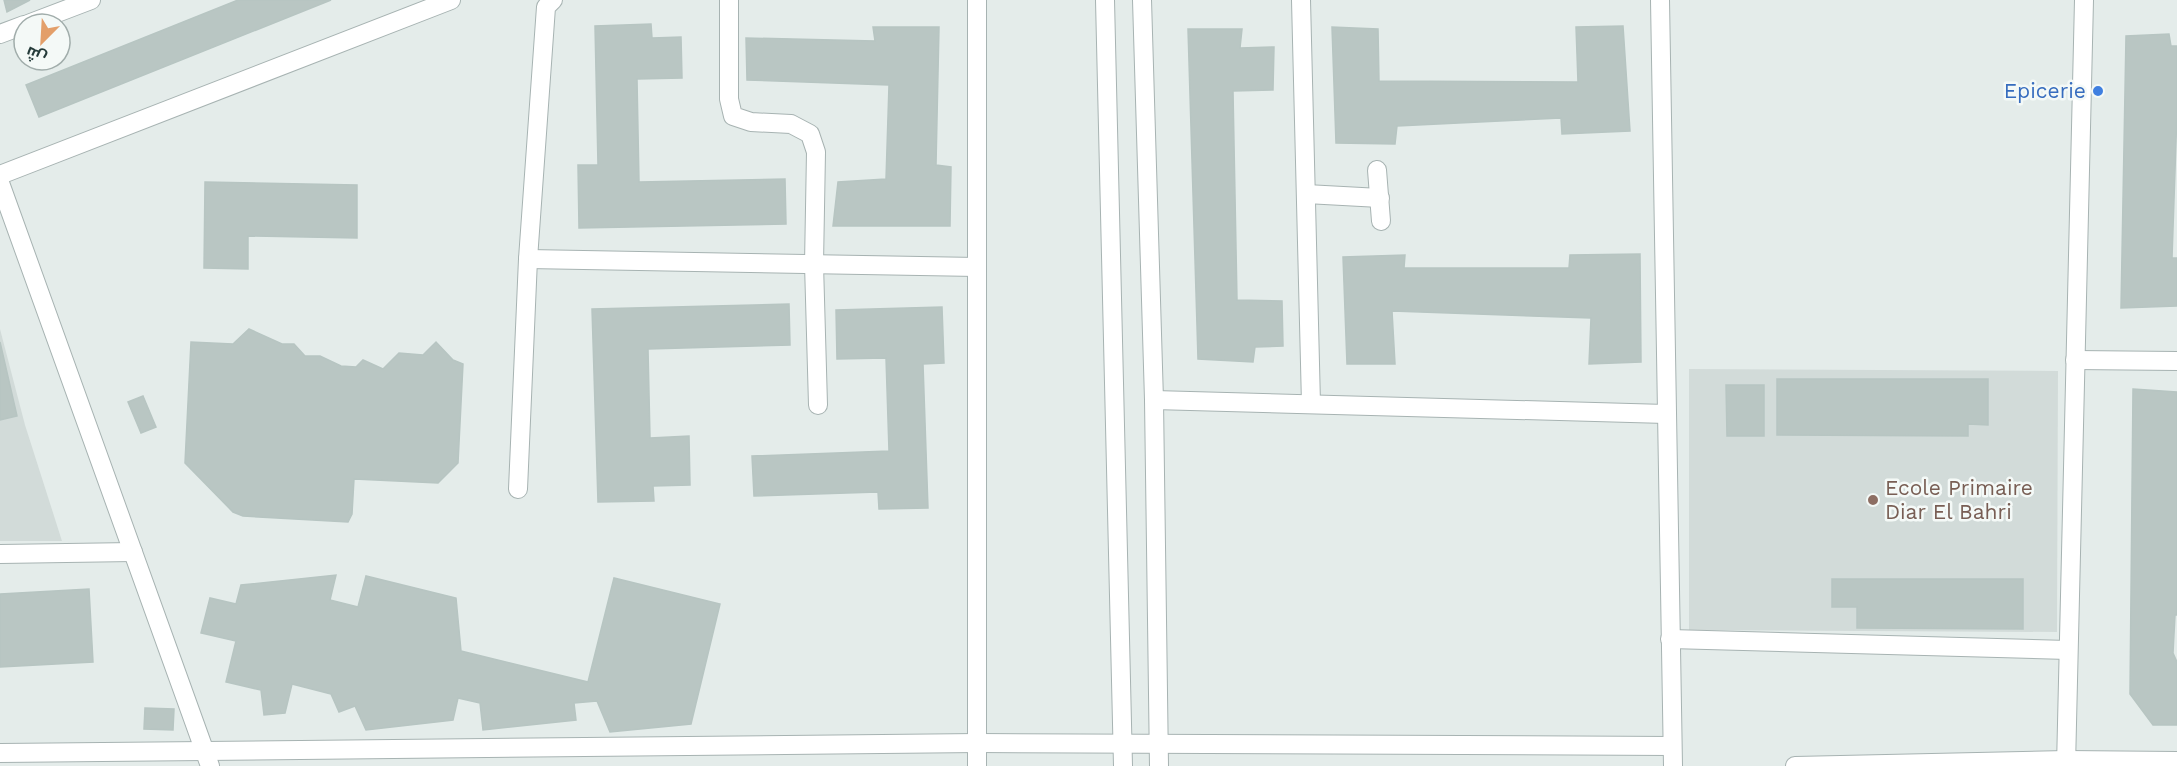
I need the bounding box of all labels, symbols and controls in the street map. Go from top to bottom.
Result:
north arrow [12,12,72,72]
text: ش [23,42,49,68]
place label: Epicerie [2004,78,2086,103]
marker: Epicerie [2091,84,2105,98]
place label: Ecole Primaire Diar El Bahri [1885,475,2033,524]
marker: Ecole Primaire Diar El Bahri [1866,493,1880,507]

